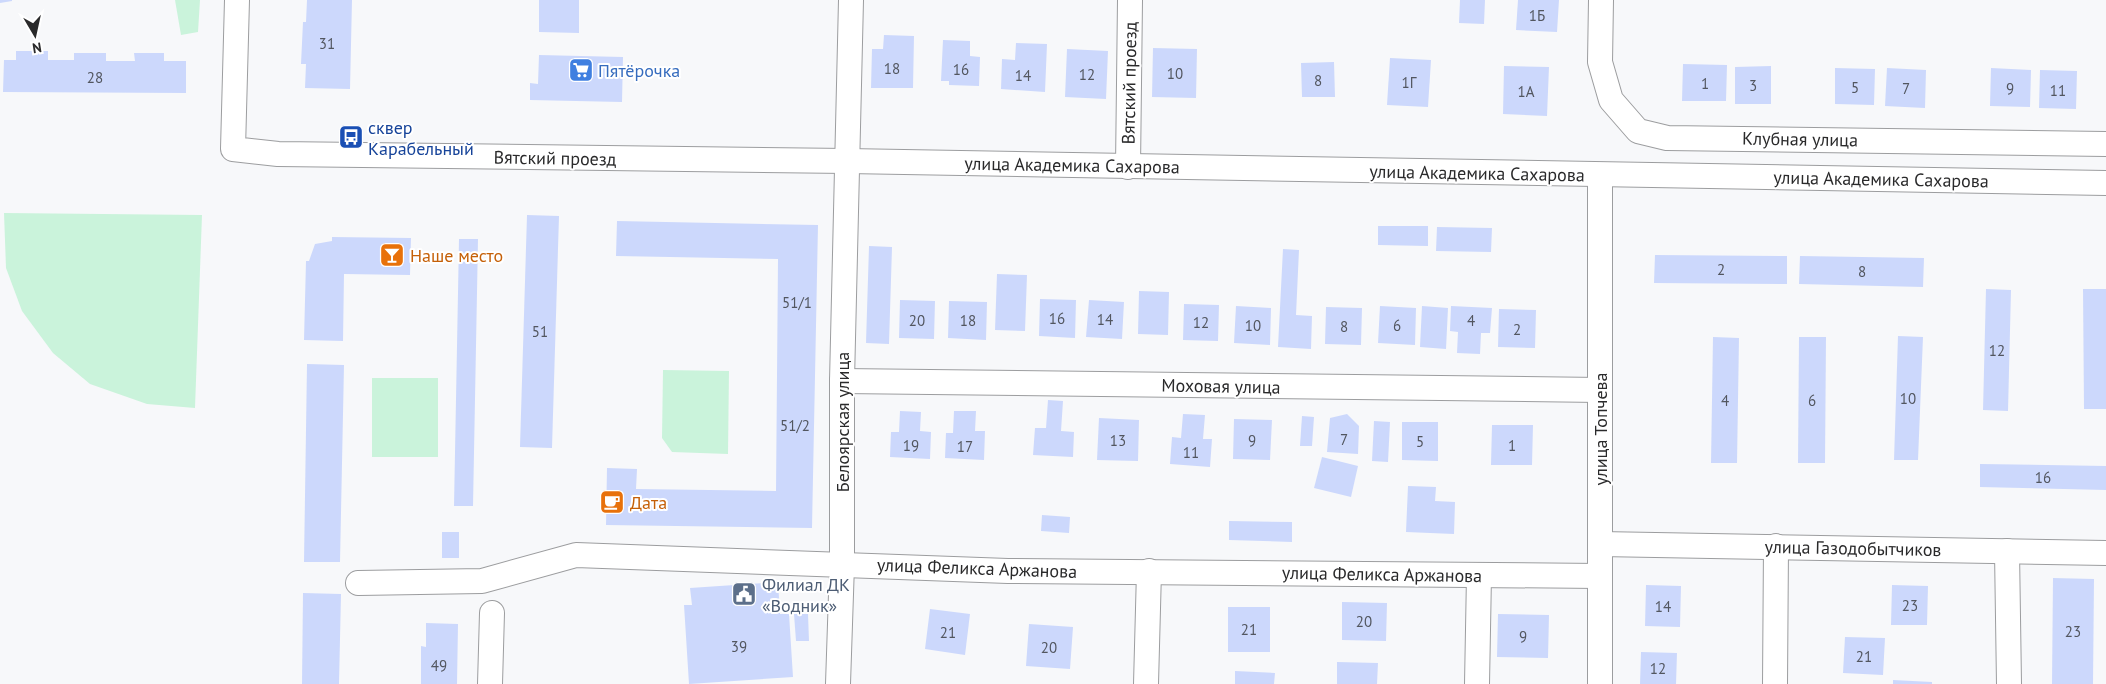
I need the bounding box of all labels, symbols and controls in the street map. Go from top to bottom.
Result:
house number: 1Б [1529,6,1545,25]
north arrow [10,10,60,60]
street label: Вятский проезд [1116,21,1142,145]
house number: 31 [319,34,335,53]
text: N [31,38,43,57]
supermarket icon: Пятёрочка [568,57,594,83]
place label: Пятёрочка [598,59,680,82]
house number: 18 [884,59,900,78]
house number: 16 [953,60,969,79]
house number: 10 [1167,64,1183,83]
house number: 12 [1079,65,1095,84]
house number: 14 [1015,66,1031,85]
house number: 28 [87,68,103,87]
house number: 8 [1314,71,1322,90]
house number: 1Г [1402,73,1417,92]
house number: 1 [1701,74,1709,93]
house number: 3 [1749,76,1757,95]
house number: 5 [1851,78,1859,97]
house number: 7 [1902,79,1910,98]
house number: 9 [2006,79,2014,98]
house number: 11 [2050,81,2066,100]
house number: 1А [1518,82,1535,101]
place label: сквер Карабельный [368,116,474,160]
bus stop icon: сквер Карабельный [338,124,364,150]
street label: Клубная улица [1742,126,1858,152]
street label: Вятский проезд [493,145,617,171]
street label: улица Академика Сахарова [964,152,1180,178]
street label: улица Академика Сахарова [1369,160,1585,186]
street label: улица Академика Сахарова [1773,166,1989,192]
bar icon: Наше место [379,242,405,268]
place label: Наше место [410,244,503,267]
house number: 2 [1717,260,1725,279]
house number: 8 [1858,262,1866,281]
house number: 51/1 [782,293,812,312]
house number: 16 [1049,309,1065,328]
house number: 14 [1097,310,1113,329]
house number: 20 [909,311,925,330]
house number: 18 [960,311,976,330]
house number: 4 [1467,311,1475,330]
house number: 12 [1193,313,1209,332]
house number: 10 [1245,316,1261,335]
house number: 6 [1393,316,1401,335]
house number: 8 [1340,317,1348,336]
house number: 2 [1513,320,1521,339]
house number: 51 [532,322,548,341]
house number: 12 [1989,341,2005,360]
street label: Белоярская улица [831,352,854,492]
street label: Моховая улица [1161,373,1281,399]
street label: улица Топчева [1589,373,1612,485]
house number: 10 [1900,389,1916,408]
house number: 4 [1721,391,1729,410]
house number: 6 [1808,391,1816,410]
house number: 51/2 [780,416,810,435]
house number: 7 [1340,430,1348,449]
house number: 13 [1110,431,1126,450]
house number: 9 [1248,431,1256,450]
house number: 5 [1416,432,1424,451]
house number: 19 [903,436,919,455]
house number: 1 [1508,436,1516,455]
house number: 17 [957,437,973,456]
house number: 11 [1183,443,1199,462]
house number: 16 [2035,468,2051,487]
cafe icon: Дата [599,489,625,515]
place label: Дата [630,491,667,514]
street label: улица Газодобытчиков [1764,535,1942,561]
street label: улица Феликса Аржанова [877,553,1077,583]
street label: улица Феликса Аржанова [1282,561,1482,587]
place label: Филиал ДК «Водник» [762,573,850,617]
public building icon: Филиал ДК «Водник» [731,581,757,607]
house number: 23 [1902,596,1918,615]
house number: 14 [1655,597,1671,616]
house number: 20 [1356,612,1372,631]
house number: 21 [1241,620,1257,639]
house number: 23 [2065,622,2081,641]
house number: 21 [940,623,956,642]
house number: 9 [1519,627,1527,646]
house number: 39 [731,637,747,656]
house number: 20 [1041,638,1057,657]
house number: 21 [1856,647,1872,666]
house number: 49 [431,656,447,675]
house number: 12 [1650,659,1666,678]

